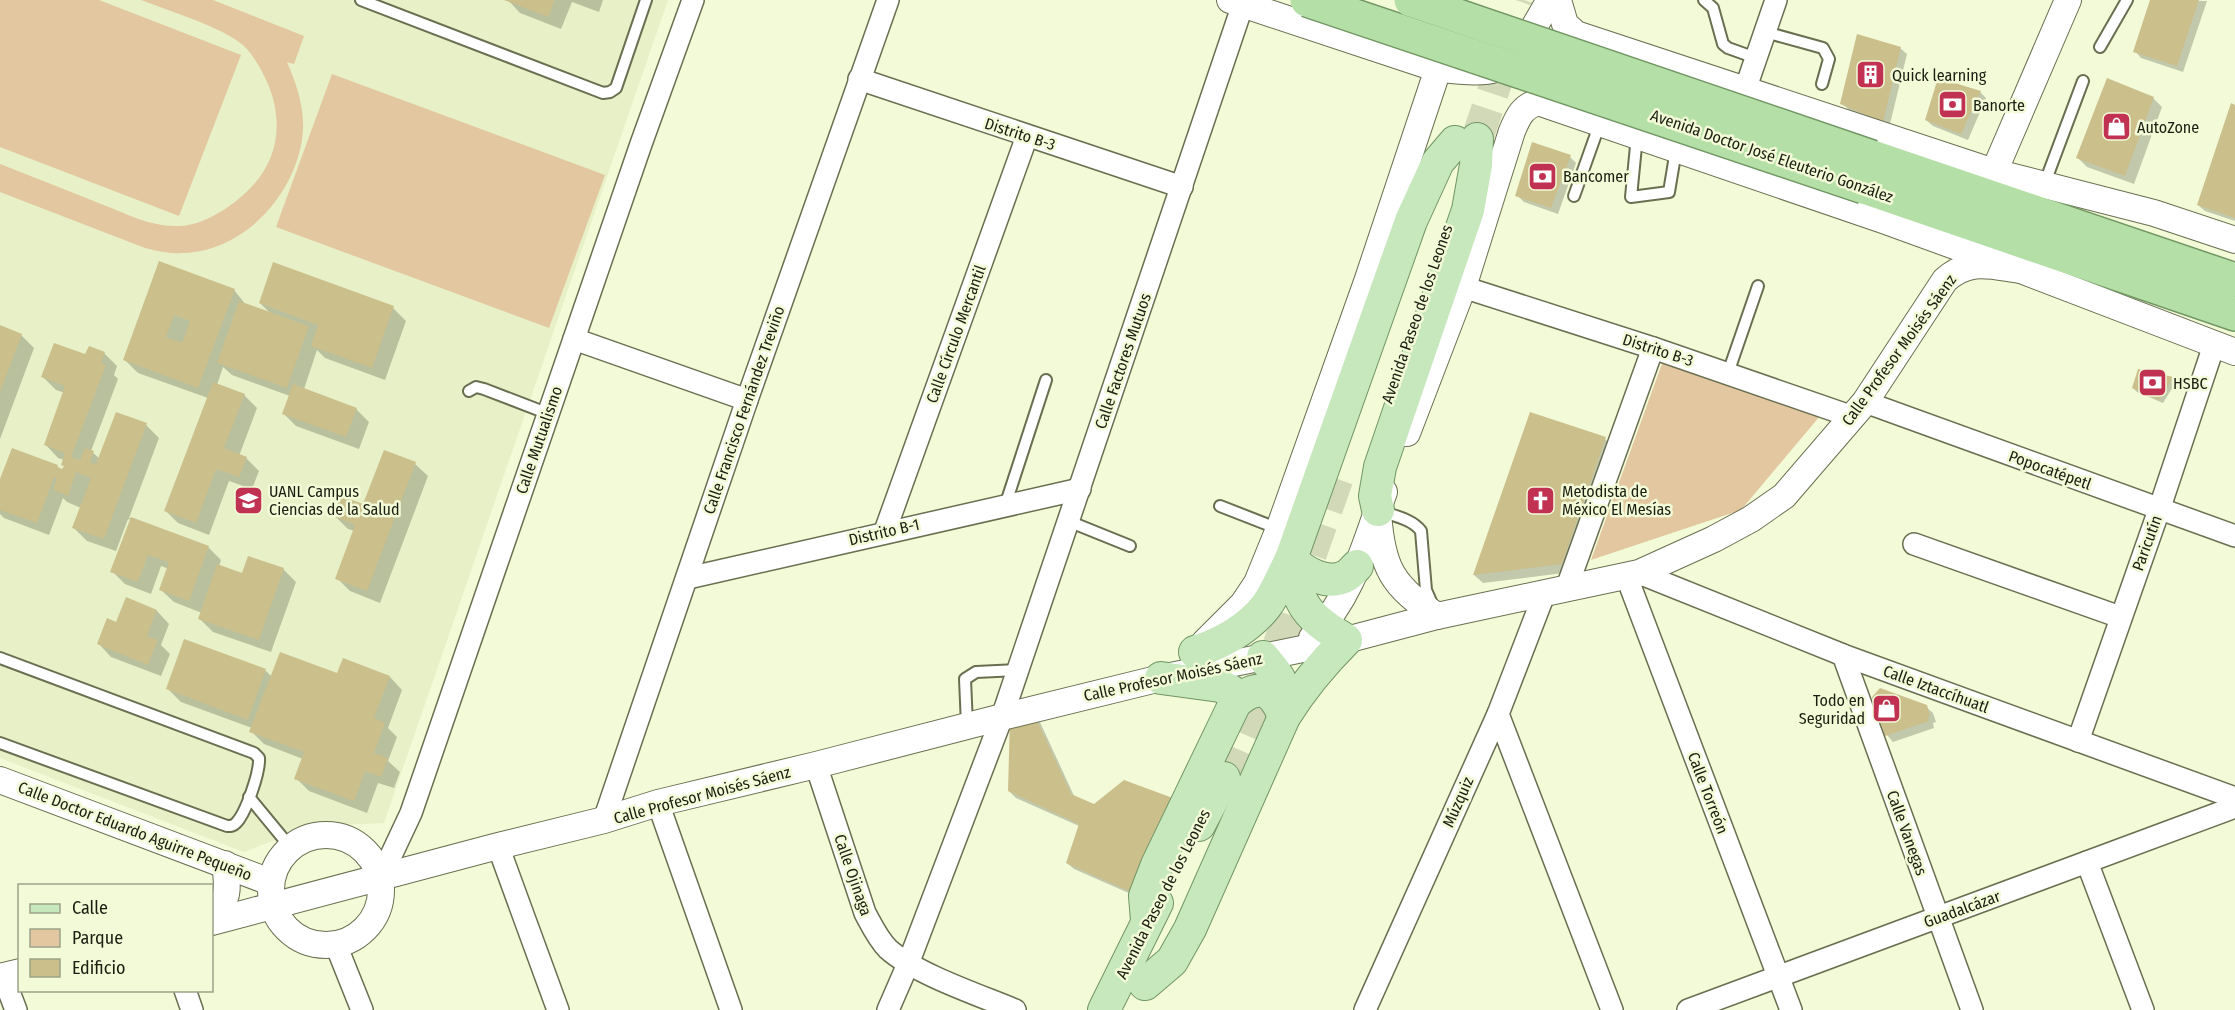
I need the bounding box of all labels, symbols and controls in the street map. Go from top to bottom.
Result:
building icon: Quick learning [1855,59,1887,91]
place label: Quick learning [1892,66,1987,85]
bank icon: Banorte [1936,89,1968,121]
place label: Banorte [1973,96,2025,115]
street label: Avenida Doctor José Eleuterio González [1648,105,1896,207]
shop icon: AutoZone [2100,111,2132,143]
street label: Distrito B-3 [982,114,1058,154]
place label: AutoZone [2137,118,2199,137]
bank icon: Bancomer [1526,160,1558,192]
place label: Bancomer [1563,167,1629,186]
street label: Avenida Paseo de los Leones [1377,222,1457,406]
street label: Calle Círculo Mercantil [922,263,990,405]
street label: Calle Profesor Moisés Sáenz [1838,271,1960,429]
street label: Calle Factores Mutuos [1091,291,1155,431]
street label: Calle Francisco Fernández Treviño [699,303,789,517]
street label: Distrito B-3 [1620,330,1696,370]
bank icon: HSBC [2136,367,2168,399]
place label: HSBC [2173,374,2208,393]
street label: Calle Mutualismo [512,384,566,496]
street label: Popocatépetl [2006,446,2094,494]
place label: UANL Campus Ciencias de la Salud [269,482,399,519]
place label: Metodista de México El Mesías [1562,482,1671,519]
school or university icon: UANL Campus Ciencias de la Salud [232,484,264,516]
church icon: Metodista de México El Mesías [1525,484,1557,516]
street label: Paricutín [2128,513,2166,573]
street label: Distrito B-1 [847,515,921,549]
street label: Calle Profesor Moisés Sáenz [1082,649,1264,705]
street label: Calle Iztaccíhuatl [1881,661,1991,717]
place label: Todo en Seguridad [1799,691,1865,728]
shop icon: Todo en Seguridad [1870,693,1902,725]
street label: Calle Torreón [1684,749,1732,837]
street label: Calle Profesor Moisés Sáenz [612,762,792,828]
street label: Múzquiz [1438,774,1478,830]
street label: Calle Doctor Eduardo Aguirre Pequeño [15,778,255,884]
street label: Calle Vanegas [1883,788,1931,878]
street label: Avenida Paseo de los Leones [1112,806,1214,982]
street label: Calle Ojinaga [830,832,876,918]
legend [18,884,213,992]
street label: Guadalcázar [1921,886,2003,932]
text: Calle [72,897,108,919]
text: Parque [72,927,123,949]
text: Edificio [72,957,125,979]

